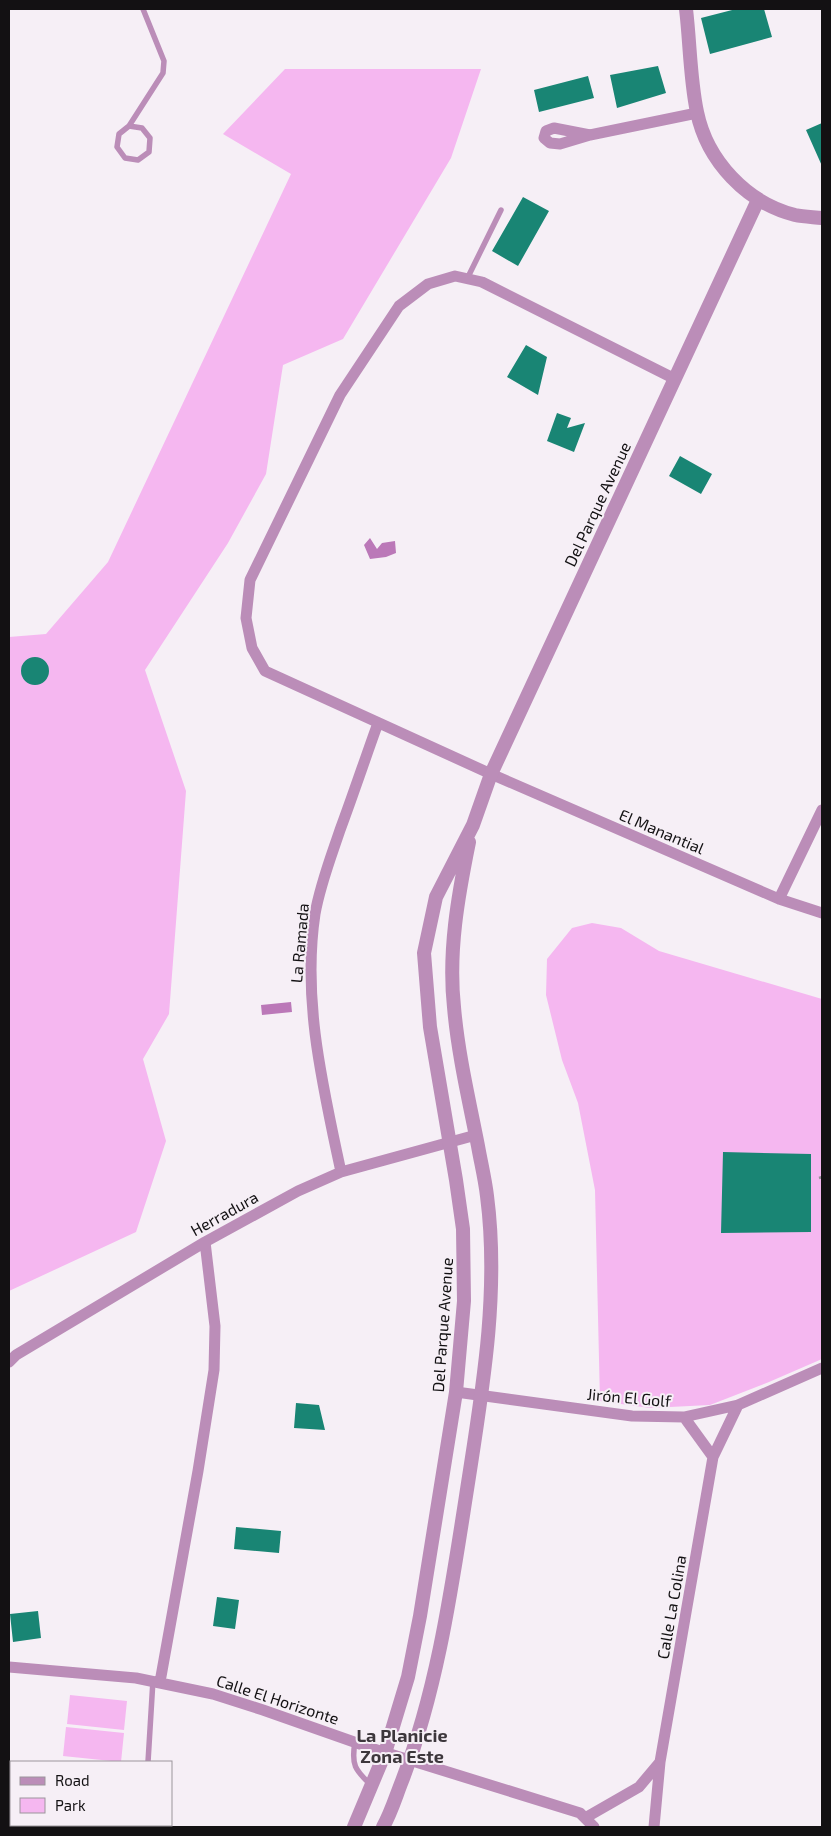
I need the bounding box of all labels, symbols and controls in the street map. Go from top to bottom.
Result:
street label: Del Parque Avenue [560,439,634,569]
street label: El Manantial [617,805,708,858]
street label: La Ramada [286,902,312,984]
street label: Herradura [187,1187,261,1239]
street label: Del Parque Avenue [428,1257,456,1393]
street label: Jirón El Golf [586,1384,673,1410]
street label: Calle La Colina [653,1554,689,1660]
street label: Calle El Horizonte [214,1670,342,1728]
district label: La Planicie Zona Este [356,1724,448,1767]
legend [10,1761,172,1826]
text: Road [55,1771,90,1789]
text: Park [55,1796,86,1814]

